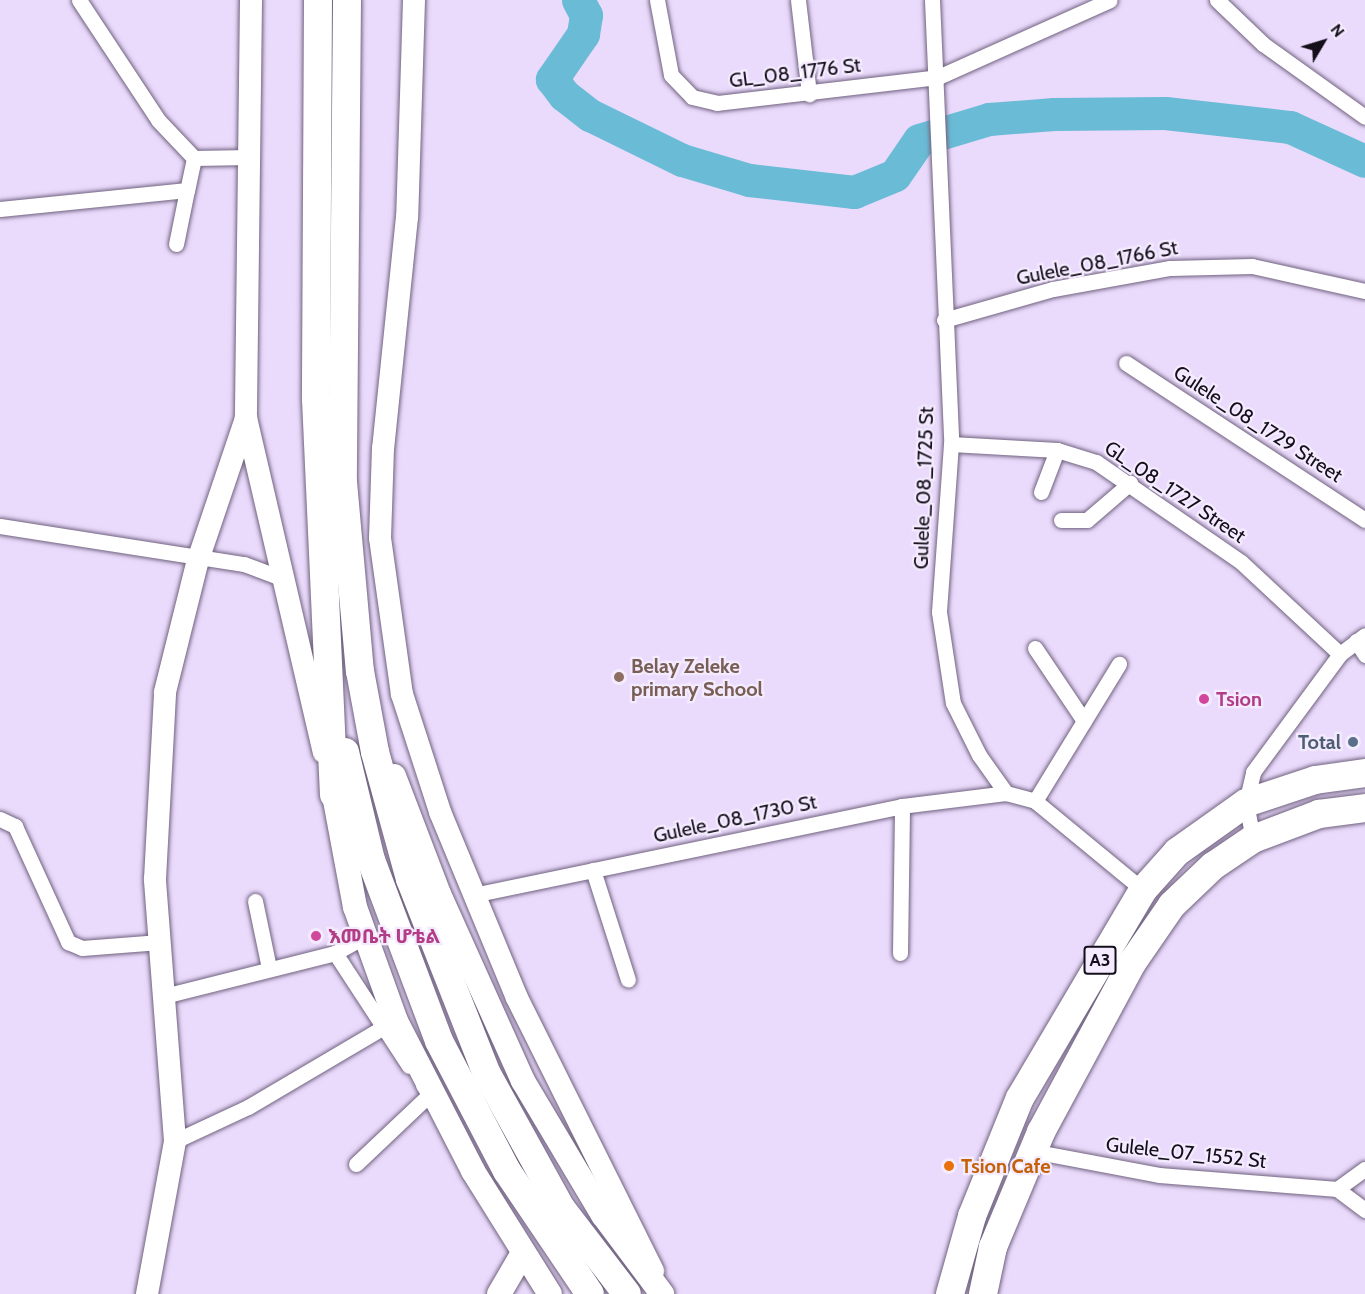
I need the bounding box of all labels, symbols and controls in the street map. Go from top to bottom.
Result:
north arrow [1293,12,1353,72]
text: N [1327,20,1349,41]
street label: GL_08_1776 St [728,53,862,93]
street label: Gulele_08_1766 St [1014,236,1180,290]
street label: Gulele_08_1729 Street [1169,360,1347,488]
street label: Gulele_08_1725 St [909,406,939,570]
street label: GL_08_1727 Street [1100,436,1250,548]
place label: Belay Zeleke primary School [631,654,763,701]
marker: Belay Zeleke primary School [612,670,626,684]
place label: Tsion [1216,687,1262,711]
marker: Tsion [1197,692,1211,706]
place label: Total [1298,730,1341,754]
marker: Total [1346,735,1360,749]
street label: Gulele_08_1730 St [651,790,819,848]
place label: እመቤት ሆቴል [328,924,440,948]
marker: እመቤት ሆቴል [309,929,323,943]
road number: A3 [1084,945,1116,975]
street label: Gulele_07_1552 St [1105,1133,1267,1173]
place label: Tsion Cafe [961,1154,1050,1178]
marker: Tsion Cafe [942,1159,956,1173]

